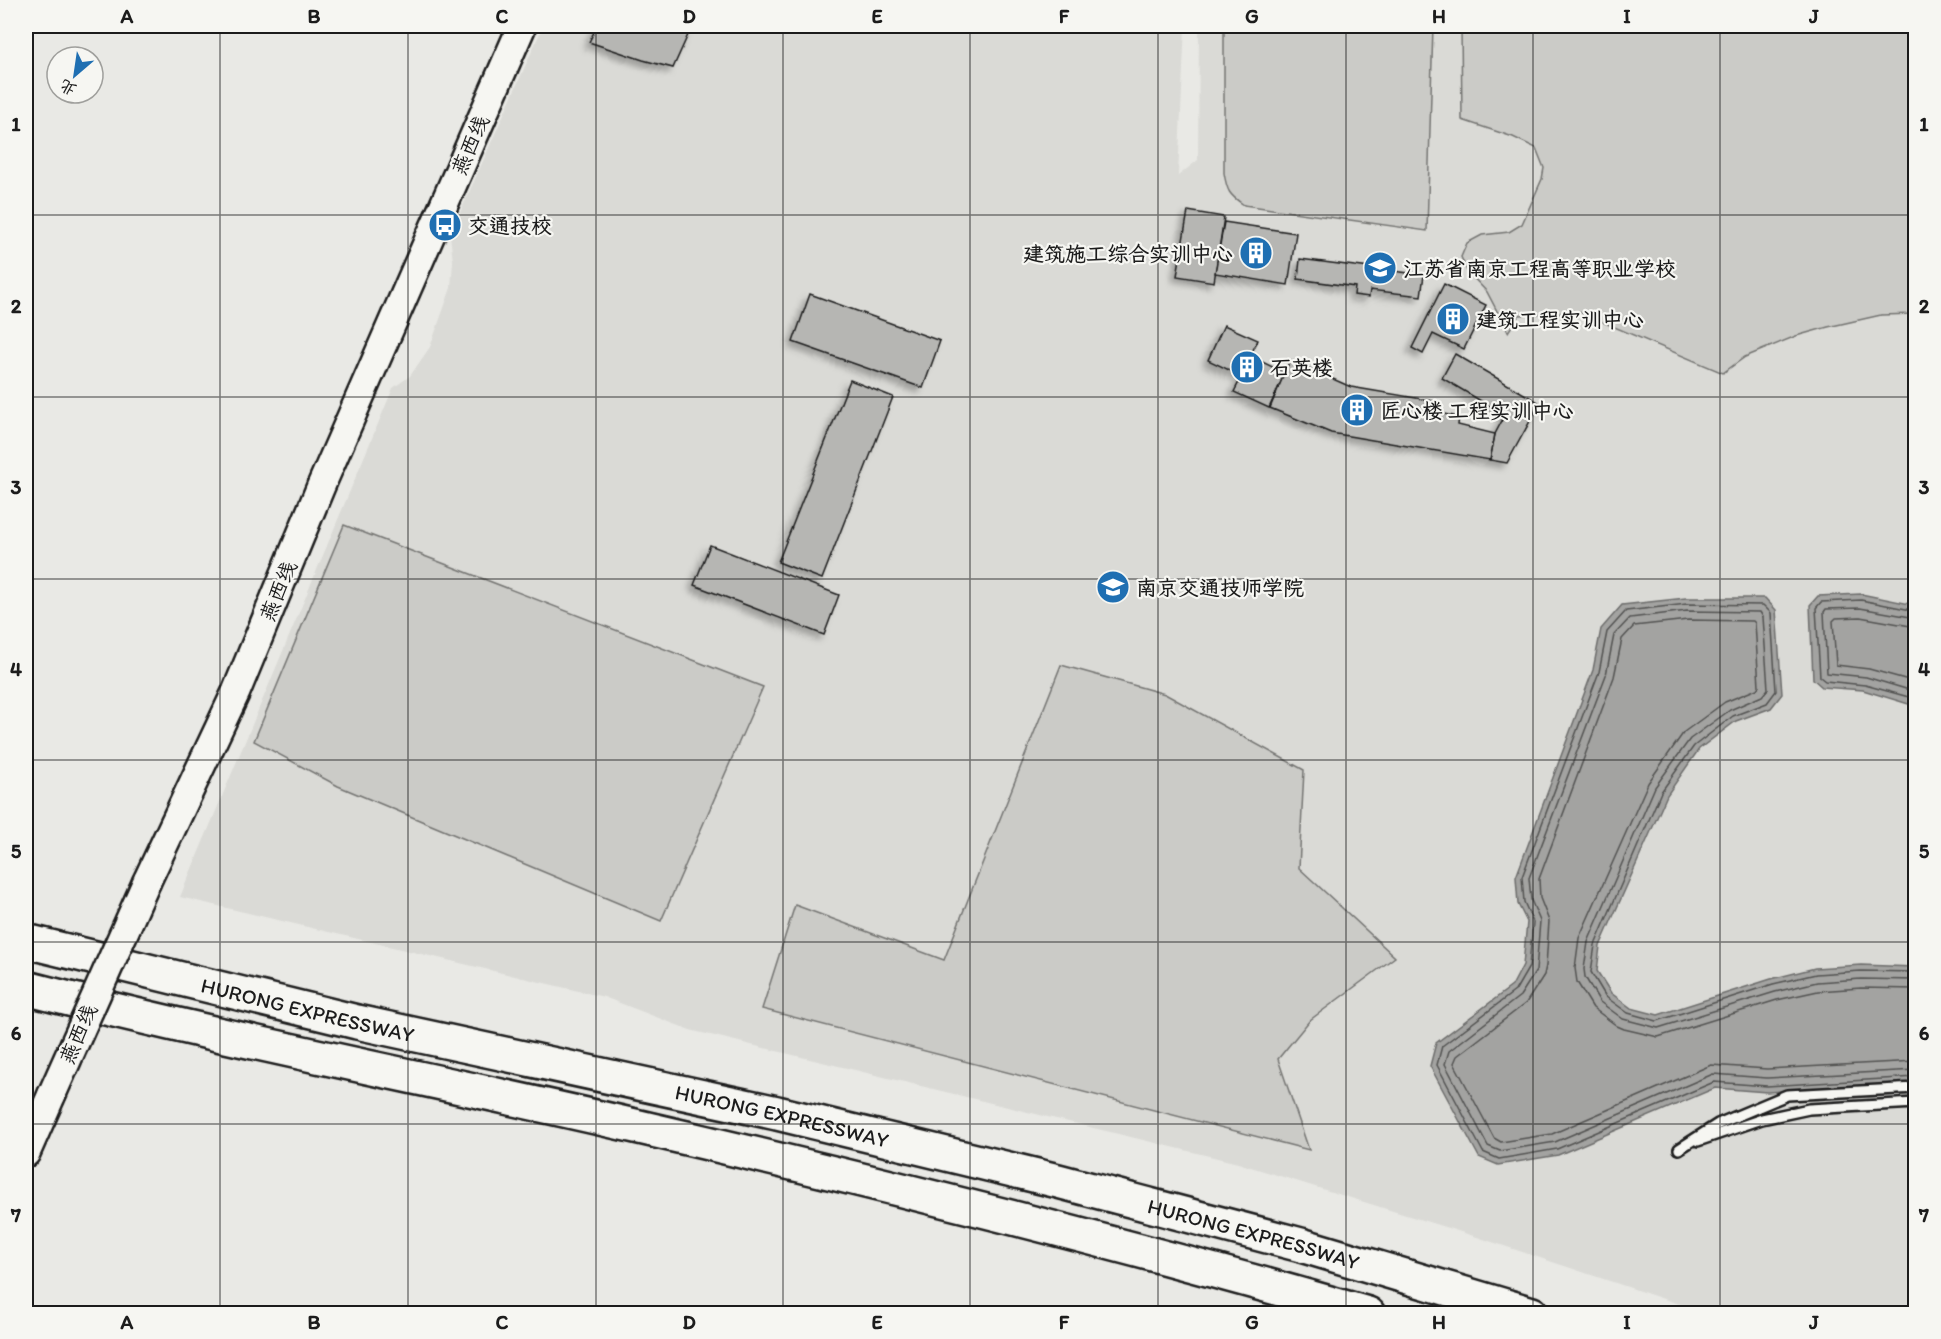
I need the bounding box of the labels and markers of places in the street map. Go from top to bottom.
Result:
bus stop icon: 交通技校 [427,207,463,243]
place label: 交通技校 [468,213,552,238]
building icon: 建筑施工综合实训中心 [1238,235,1274,271]
place label: 建筑施工综合实训中心 [1023,241,1233,266]
school or university icon: 江苏省南京工程高等职业学校 [1362,250,1398,286]
place label: 江苏省南京工程高等职业学校 [1403,256,1676,281]
building icon: 建筑工程实训中心 [1435,301,1471,337]
place label: 建筑工程实训中心 [1476,307,1644,332]
building icon: 石英楼 [1229,349,1265,385]
place label: 石英楼 [1270,355,1333,380]
building icon: 匠心楼 工程实训中心 [1339,392,1375,428]
place label: 匠心楼 工程实训中心 [1380,398,1574,423]
school or university icon: 南京交通技师学院 [1095,569,1131,605]
place label: 南京交通技师学院 [1136,575,1304,600]

